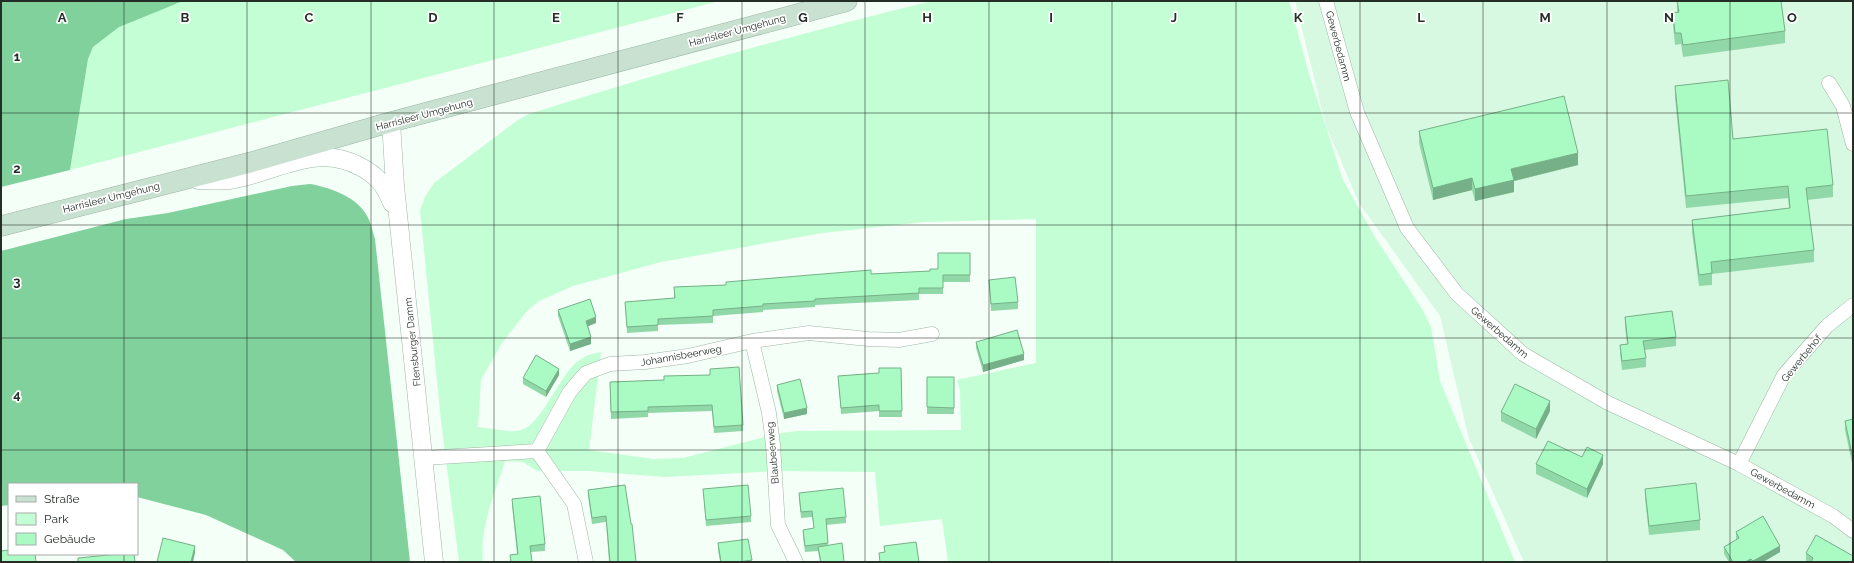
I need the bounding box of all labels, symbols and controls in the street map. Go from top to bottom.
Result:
text: A [58,10,67,25]
text: B [181,10,190,25]
text: C [305,10,314,25]
text: D [428,10,438,25]
text: E [552,10,560,25]
text: F [676,10,684,25]
text: G [798,10,808,25]
text: H [922,10,932,25]
text: I [1049,10,1053,25]
text: J [1171,10,1177,25]
text: K [1294,10,1303,25]
street label: Gewerbedamm [1324,10,1353,82]
text: L [1417,10,1425,25]
text: M [1539,10,1551,25]
text: N [1664,10,1674,25]
text: O [1787,10,1797,25]
street label: Harrisleer Umgehung [688,12,787,49]
text: 1 [14,49,21,64]
street label: Harrisleer Umgehung [375,96,474,133]
text: 2 [13,161,21,176]
street label: Harrisleer Umgehung [61,180,161,215]
text: 3 [13,274,21,289]
street label: Flensburger Damm [402,297,423,387]
street label: Gewerbedamm [1469,305,1531,360]
street label: Gewerbehof [1779,332,1824,384]
street label: Johannisbeerweg [640,343,722,368]
text: 4 [13,387,21,402]
street label: Blaubeerweg [764,422,781,484]
street label: Gewerbedamm [1748,466,1817,511]
legend [8,483,138,555]
text: Straße [44,492,80,506]
text: Park [44,512,69,526]
text: Gebäude [44,532,95,546]

